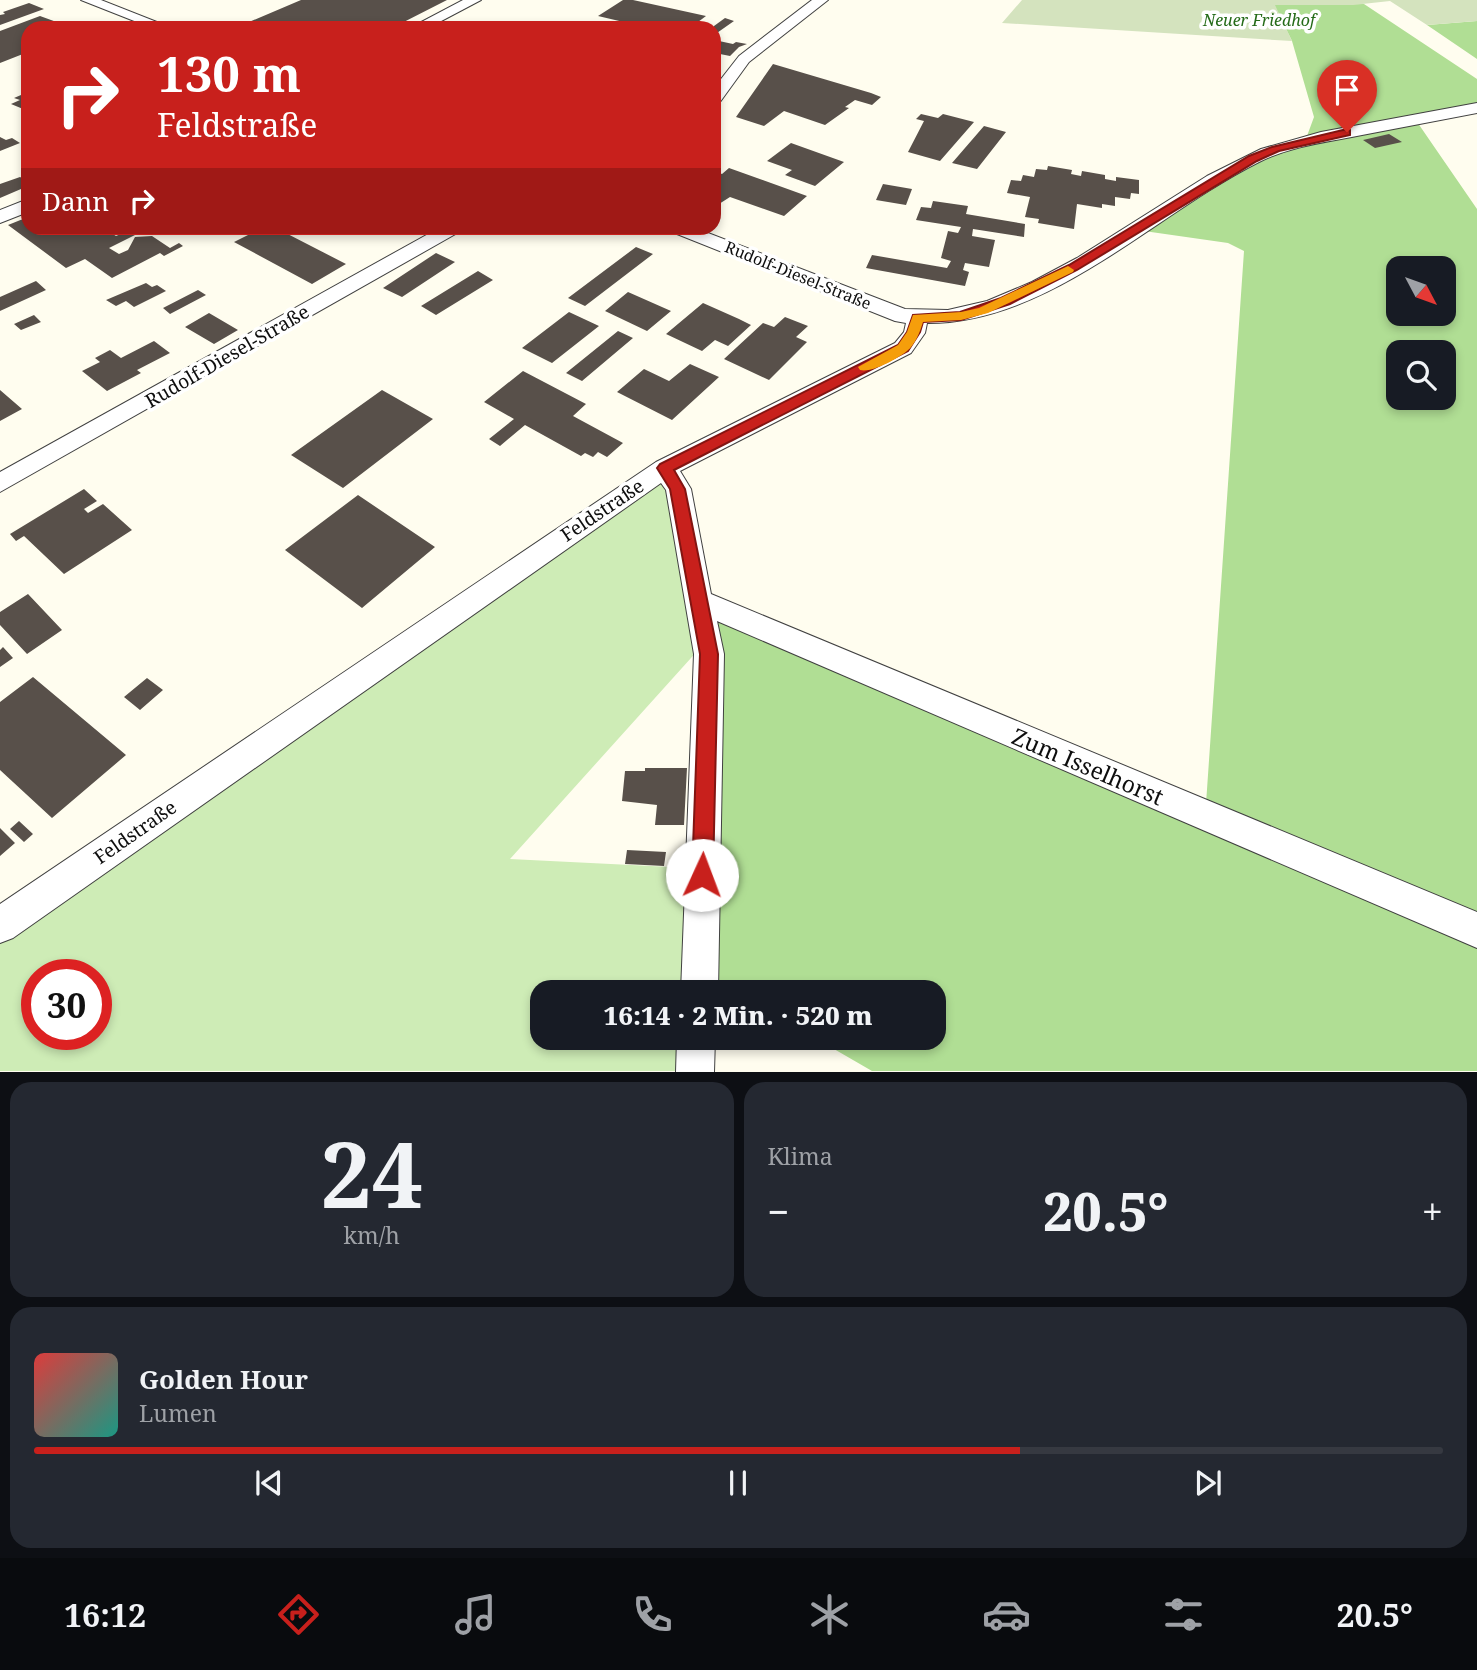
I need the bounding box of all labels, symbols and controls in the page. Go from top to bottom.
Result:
park label: Neuer Friedhof [1202,9,1318,31]
text: 130 m [157,40,301,106]
icon: right [42,49,133,140]
pin [1317,60,1377,132]
icon: arrive [1328,71,1366,109]
text: Feldstraße [157,103,317,146]
icon: right [123,182,161,220]
text: Dann [42,183,109,219]
street label: Rudolf-Diesel-Straße [722,236,874,314]
north arrow [1386,256,1456,326]
map controls [1386,256,1456,410]
street label: Rudolf-Diesel-Straße [140,298,314,414]
button: search [1386,340,1456,410]
street label: Feldstraße [555,473,649,547]
street label: Zum Isselhorst [1007,720,1169,812]
street label: Feldstraße [89,794,181,870]
position arrow [665,838,739,912]
speed limit sign: 30 [21,959,112,1050]
text: 16:14 · 2 Min. · 520 m [604,997,872,1033]
text: 24 [320,1111,423,1235]
text: Klima [768,1140,833,1172]
text: 20.5° [1043,1175,1168,1246]
text: − [768,1185,790,1237]
text: + [1422,1185,1443,1237]
text: km/h [344,1219,400,1251]
text: Golden Hour [139,1361,308,1397]
text: Lumen [139,1397,217,1429]
icon: previous [250,1464,288,1502]
icon: pause [719,1464,757,1502]
icon: next [1189,1464,1227,1502]
icon: directions [274,1590,323,1639]
icon: music [451,1590,500,1639]
icon: phone [628,1590,677,1639]
icon: climate [805,1590,854,1639]
icon: car [982,1590,1031,1639]
icon: filters [1159,1590,1208,1639]
text: 16:12 [64,1593,146,1636]
text: 20.5° [1336,1593,1413,1636]

